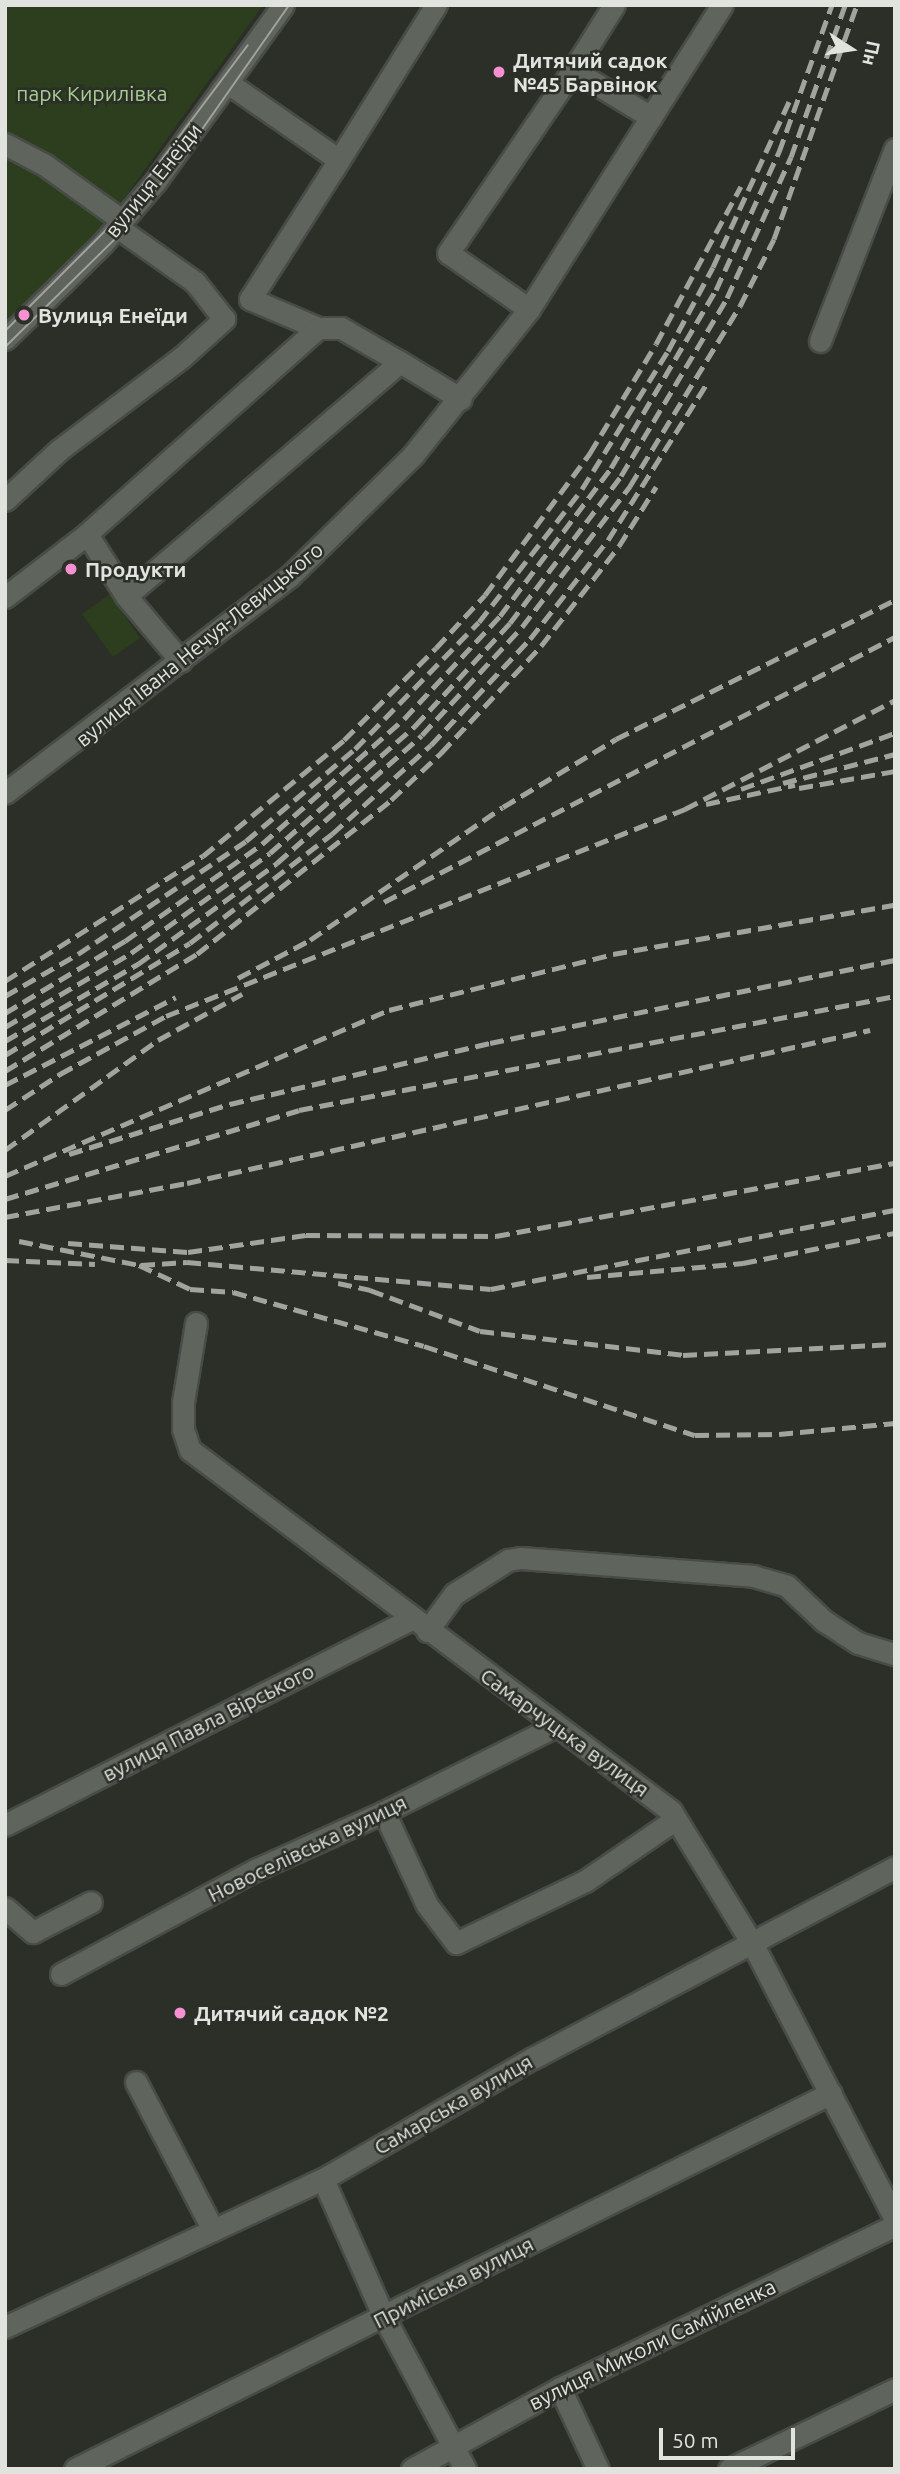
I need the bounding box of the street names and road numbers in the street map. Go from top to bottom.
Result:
street label: вулиця Енеїди [99,118,207,242]
street label: вулиця Івана Нечуя-Левицького [70,536,328,752]
street label: вулиця Павла Вірського [98,1658,318,1786]
street label: Самарчуцька вулиця [476,1662,654,1802]
street label: Новоселівська вулиця [204,1789,410,1907]
street label: Самарська вулиця [369,2048,537,2160]
street label: Приміська вулиця [369,2231,537,2333]
street label: вулиця Миколи Самійленка [524,2273,780,2415]

